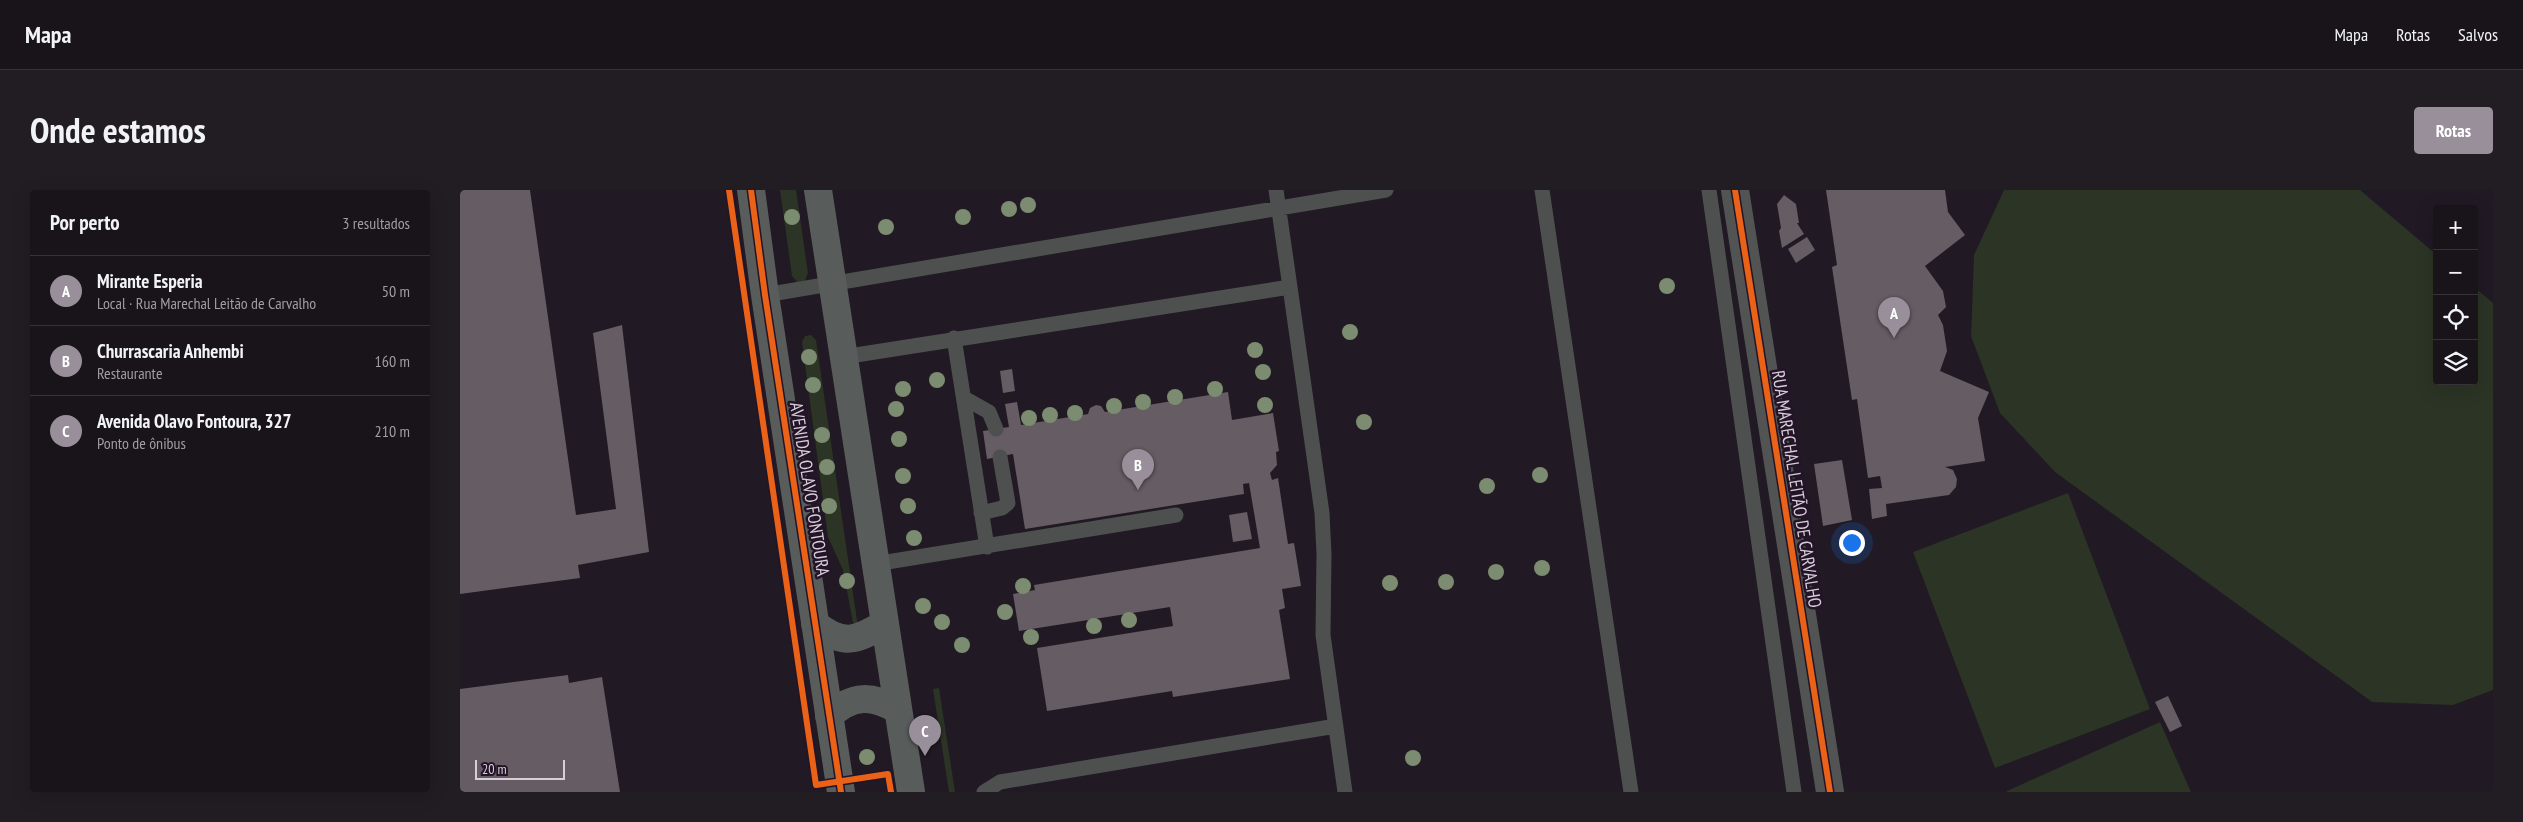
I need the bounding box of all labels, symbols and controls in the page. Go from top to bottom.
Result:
text: Mapa [25,19,72,50]
text: Mapa [2334,23,2368,46]
text: Rotas [2396,23,2430,46]
text: Salvos [2458,23,2498,46]
text: Onde estamos [30,107,206,153]
button: Rotas [2414,107,2493,154]
map controls [2433,205,2478,385]
button: + [2433,205,2478,250]
text: Por perto [50,209,120,236]
text: 3 resultados [342,213,410,233]
button: − [2433,250,2478,295]
text: Mirante Esperia [97,269,203,293]
text: A [62,281,70,301]
text: 50 m [382,281,410,301]
text: Local · Rua Marechal Leitão de Carvalho [97,293,316,313]
button: locate [2433,295,2478,340]
pin: A [1878,297,1910,338]
text: Churrascaria Anhembi [97,339,244,363]
button: layers [2433,340,2478,385]
text: B [62,351,70,371]
text: 160 m [375,351,410,371]
text: Restaurante [97,363,163,383]
street label: RUA MARECHAL LEITÃO DE CARVALHO [1767,369,1827,609]
street label: AVENIDA OLAVO FONTOURA [785,400,835,578]
text: Avenida Olavo Fontoura, 327 [97,409,292,433]
text: C [62,421,70,441]
text: 210 m [375,421,410,441]
text: Ponto de ônibus [97,433,186,453]
pin: B [1122,449,1154,490]
your location [1839,530,1865,556]
pin: C [909,715,941,756]
scale bar [475,757,565,780]
text: 20 m [482,760,507,778]

